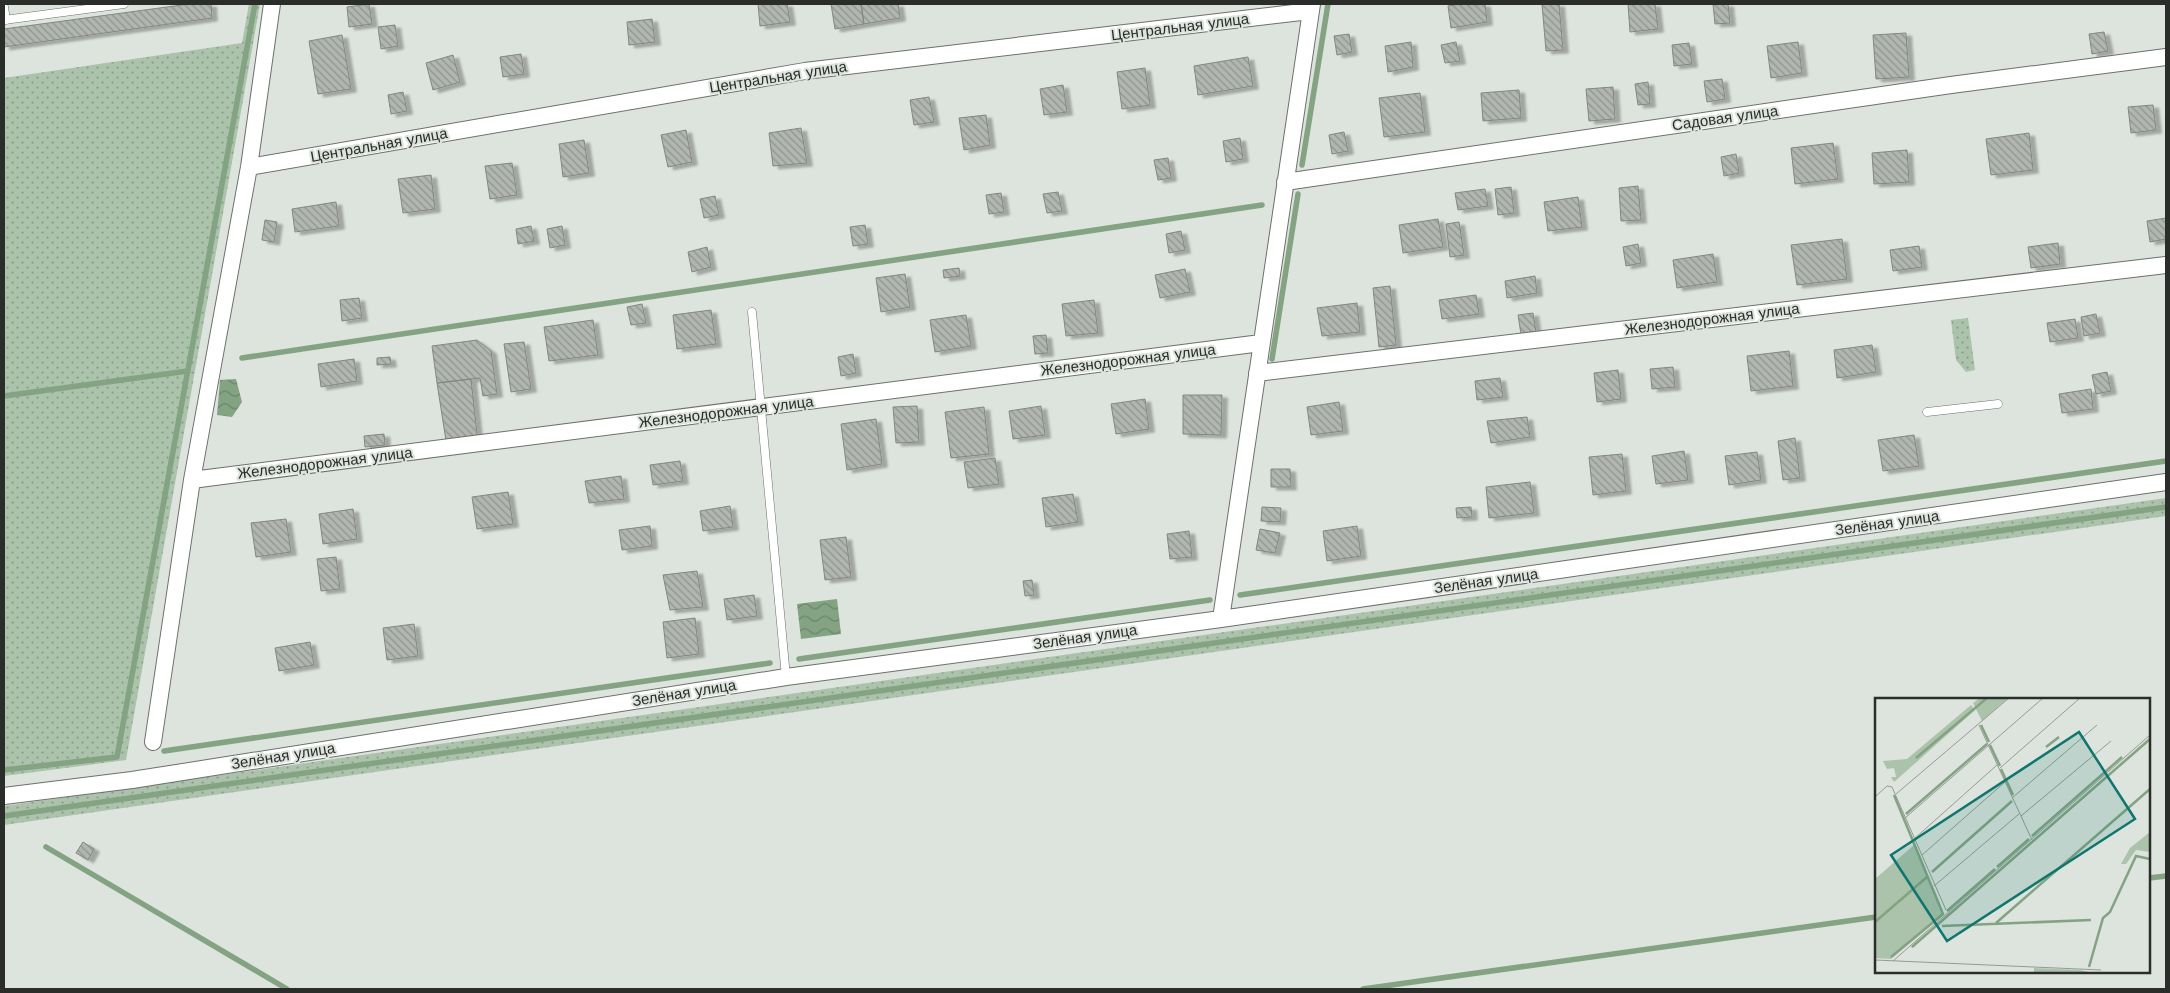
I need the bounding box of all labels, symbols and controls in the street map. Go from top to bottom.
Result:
street label: Центральная улица [1110,10,1251,44]
street label: Центральная улица [708,57,849,97]
street label: Садовая улица [1671,102,1780,134]
street label: Центральная улица [309,124,450,166]
street label: Железнодорожная улица [1623,299,1801,339]
street label: Железнодорожная улица [1039,340,1217,380]
street label: Железнодорожная улица [637,392,815,432]
street label: Железнодорожная улица [236,443,414,483]
street label: Зелёная улица [1834,507,1941,539]
street label: Зелёная улица [1433,565,1540,597]
street label: Зелёная улица [1032,621,1139,653]
street label: Зелёная улица [631,676,738,710]
inset map [1875,698,2150,973]
street label: Зелёная улица [230,739,337,773]

